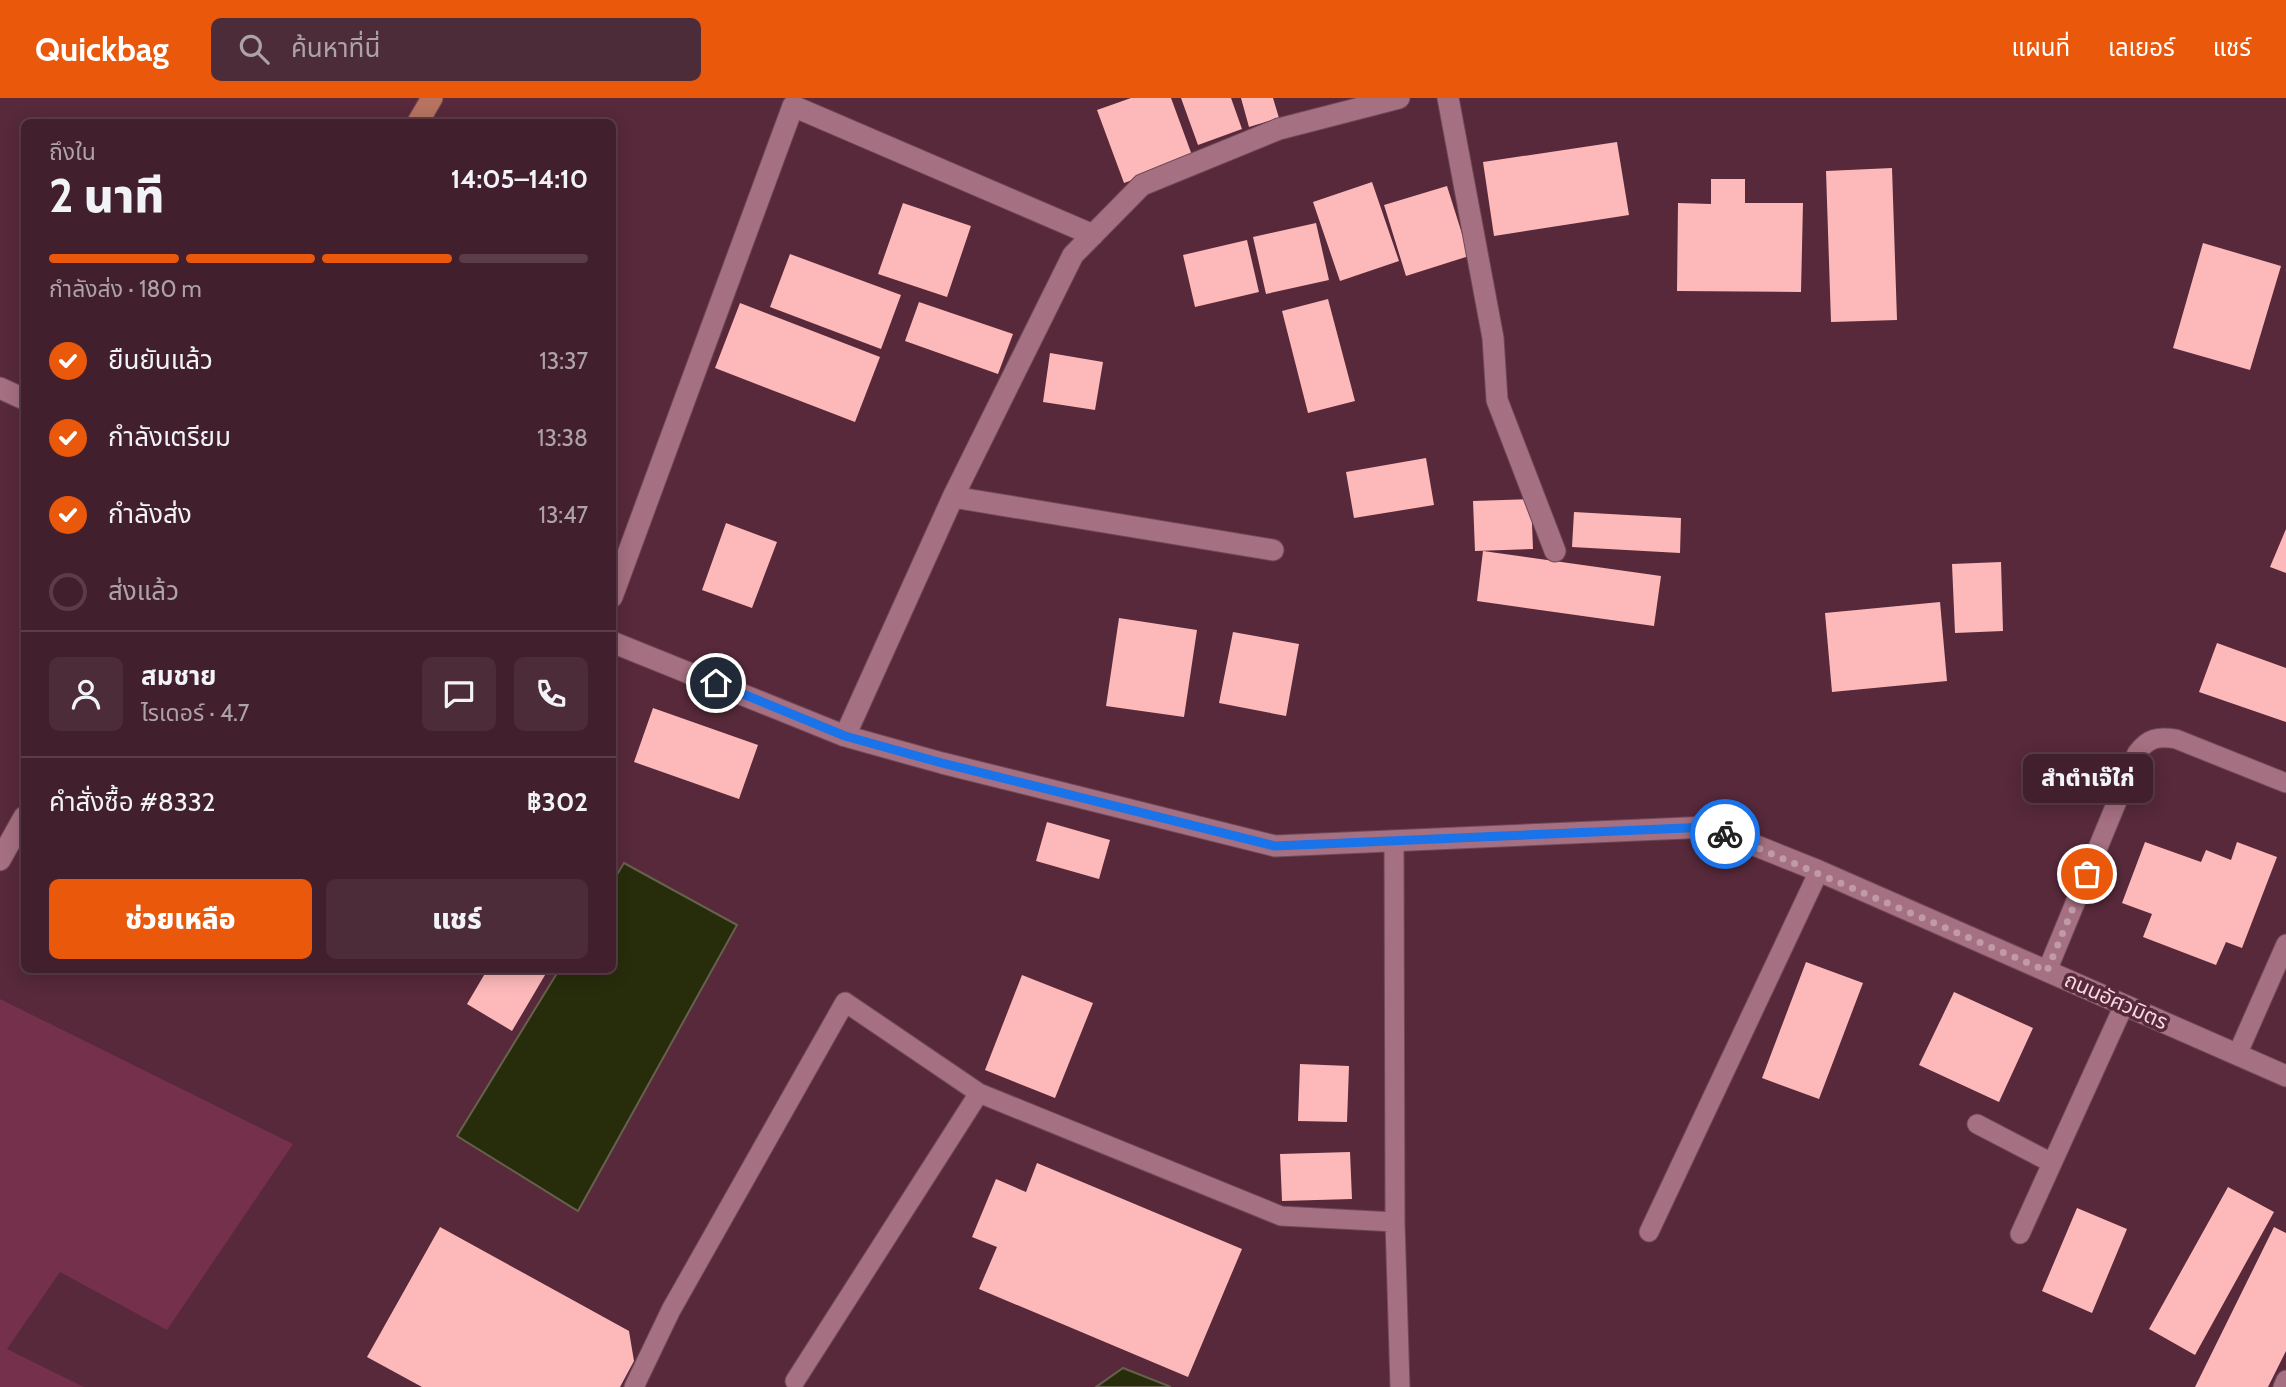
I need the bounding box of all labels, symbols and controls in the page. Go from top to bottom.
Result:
search box [211,18,701,81]
text: Quickbag [35,29,169,69]
icon: search [235,30,273,68]
text: ค้นหาที่นี่ [291,32,380,64]
text: แผนที่ [2012,33,2070,62]
text: เลเยอร์ [2108,33,2175,62]
text: แชร์ [2213,33,2251,62]
text: ถึงใน [49,138,96,166]
text: 14:05–14:10 [451,163,588,195]
text: 2 นาที [49,168,164,224]
text: กำลังส่ง · 180 m [49,275,202,303]
icon: check [49,342,87,380]
text: ยืนยันแล้ว [108,344,213,376]
text: 13:37 [539,347,588,375]
icon: check [49,419,87,457]
text: กำลังเตรียม [108,421,231,453]
text: 13:38 [537,424,588,452]
icon: check [49,496,87,534]
text: กำลังส่ง [108,498,192,530]
text: 13:47 [538,501,588,529]
text: ส่งแล้ว [108,575,179,607]
pin [686,653,746,713]
button: person [49,657,123,731]
button: chat [422,657,496,731]
button: phone [514,657,588,731]
text: สมชาย [141,660,217,692]
icon: home [697,664,735,702]
text: ไรเดอร์ · 4.7 [141,699,249,727]
callout: สำตำเจ๊ใก่ [2022,755,2152,804]
text: สำตำเจ๊ใก่ [2041,764,2135,792]
text: คำสั่งซื้อ #8332 [49,786,215,818]
text: ฿302 [527,786,588,818]
courier [1690,799,1760,869]
icon: bike [1706,815,1744,853]
pin [2057,844,2117,904]
icon: bag [2068,855,2106,893]
button: ช่วยเหลือ [49,879,312,959]
button: แชร์ [326,879,588,959]
street label: ถนนอัศวมิตร [2061,967,2172,1034]

